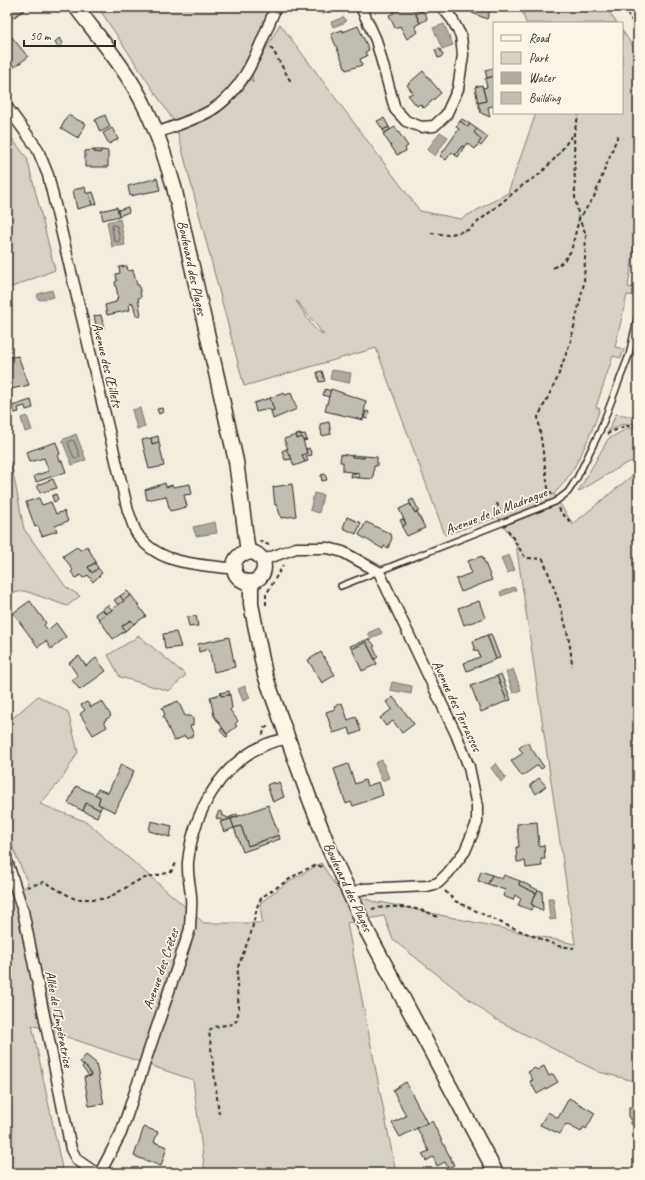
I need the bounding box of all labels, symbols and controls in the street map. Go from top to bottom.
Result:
scale bar [24,22,115,48]
legend [493,22,623,114]
text: 50 m [30,28,52,44]
text: Road [529,30,551,46]
text: Park [529,50,550,66]
text: Water [529,70,557,86]
text: Building [529,90,561,106]
street label: Boulevard des Plages [174,219,211,318]
street label: Avenue des Œillets [88,321,126,410]
street label: Avenue de la Madrague [443,483,551,538]
street label: Avenue des Terrasses [428,658,486,755]
street label: Boulevard des Plages [320,840,377,935]
street label: Avenue des Crêtes [139,925,183,1011]
street label: Allée de l'Impératrice [41,969,77,1070]

